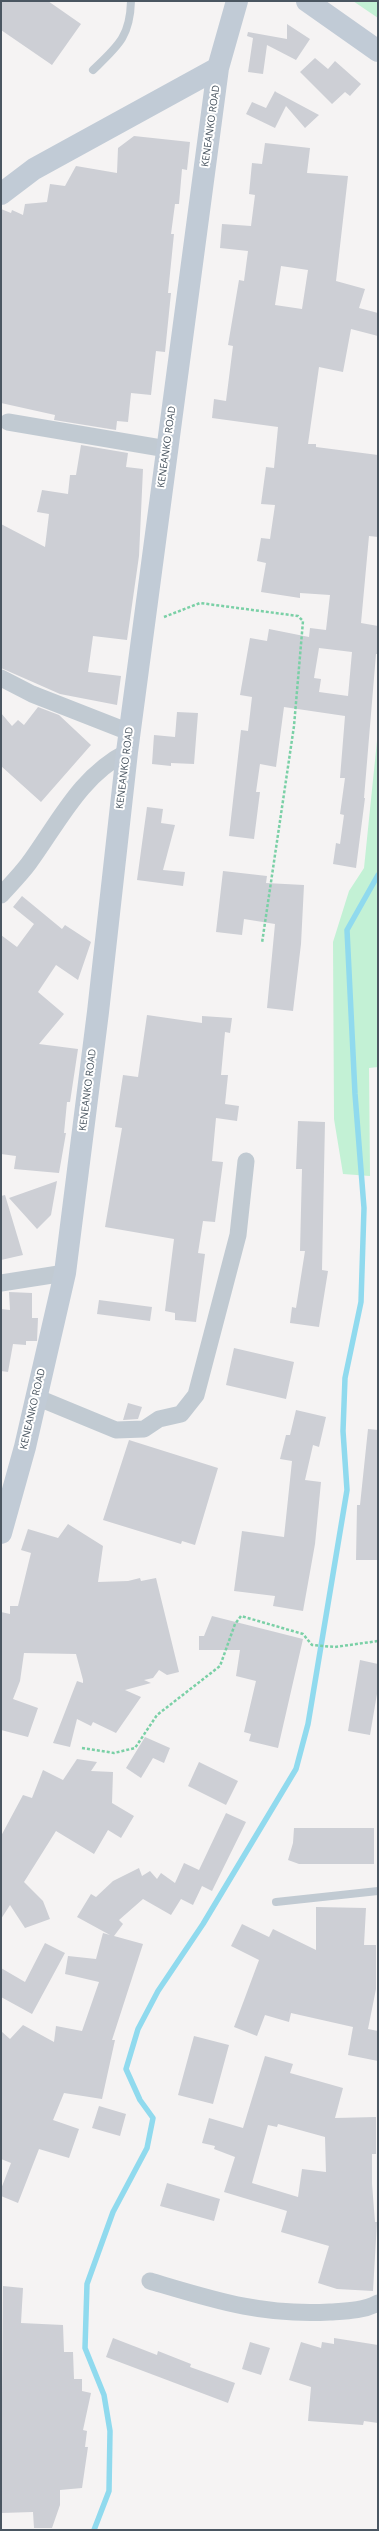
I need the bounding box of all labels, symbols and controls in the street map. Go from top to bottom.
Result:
street label: KENEANKO ROAD [199,84,223,168]
street label: KENEANKO ROAD [155,405,179,489]
street label: KENEANKO ROAD [114,726,136,810]
street label: KENEANKO ROAD [77,1048,99,1132]
street label: KENEANKO ROAD [18,1367,48,1451]

